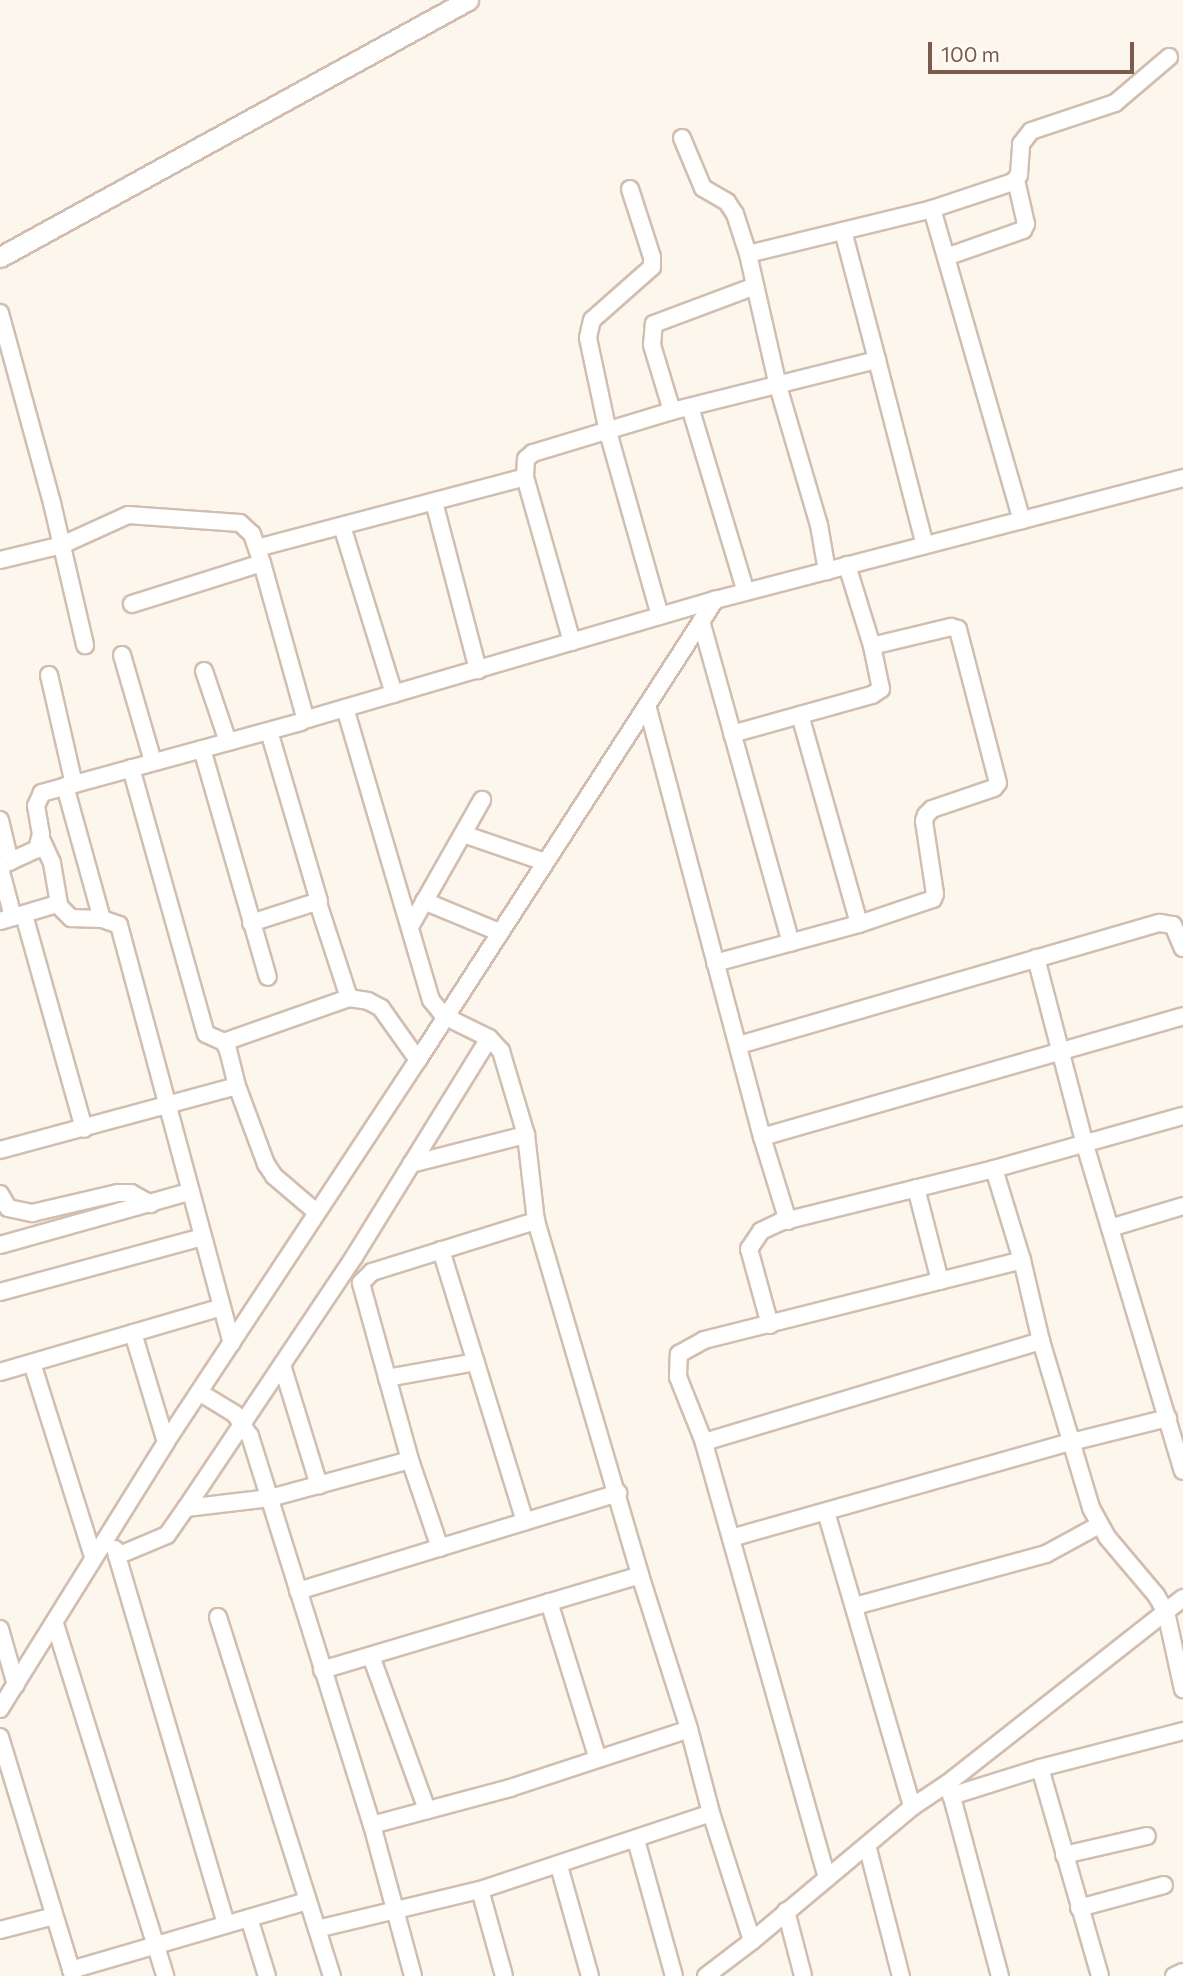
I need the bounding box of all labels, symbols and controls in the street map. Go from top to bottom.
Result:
scale bar [931,28,1138,72]
text: 100 m [941,41,1000,66]

